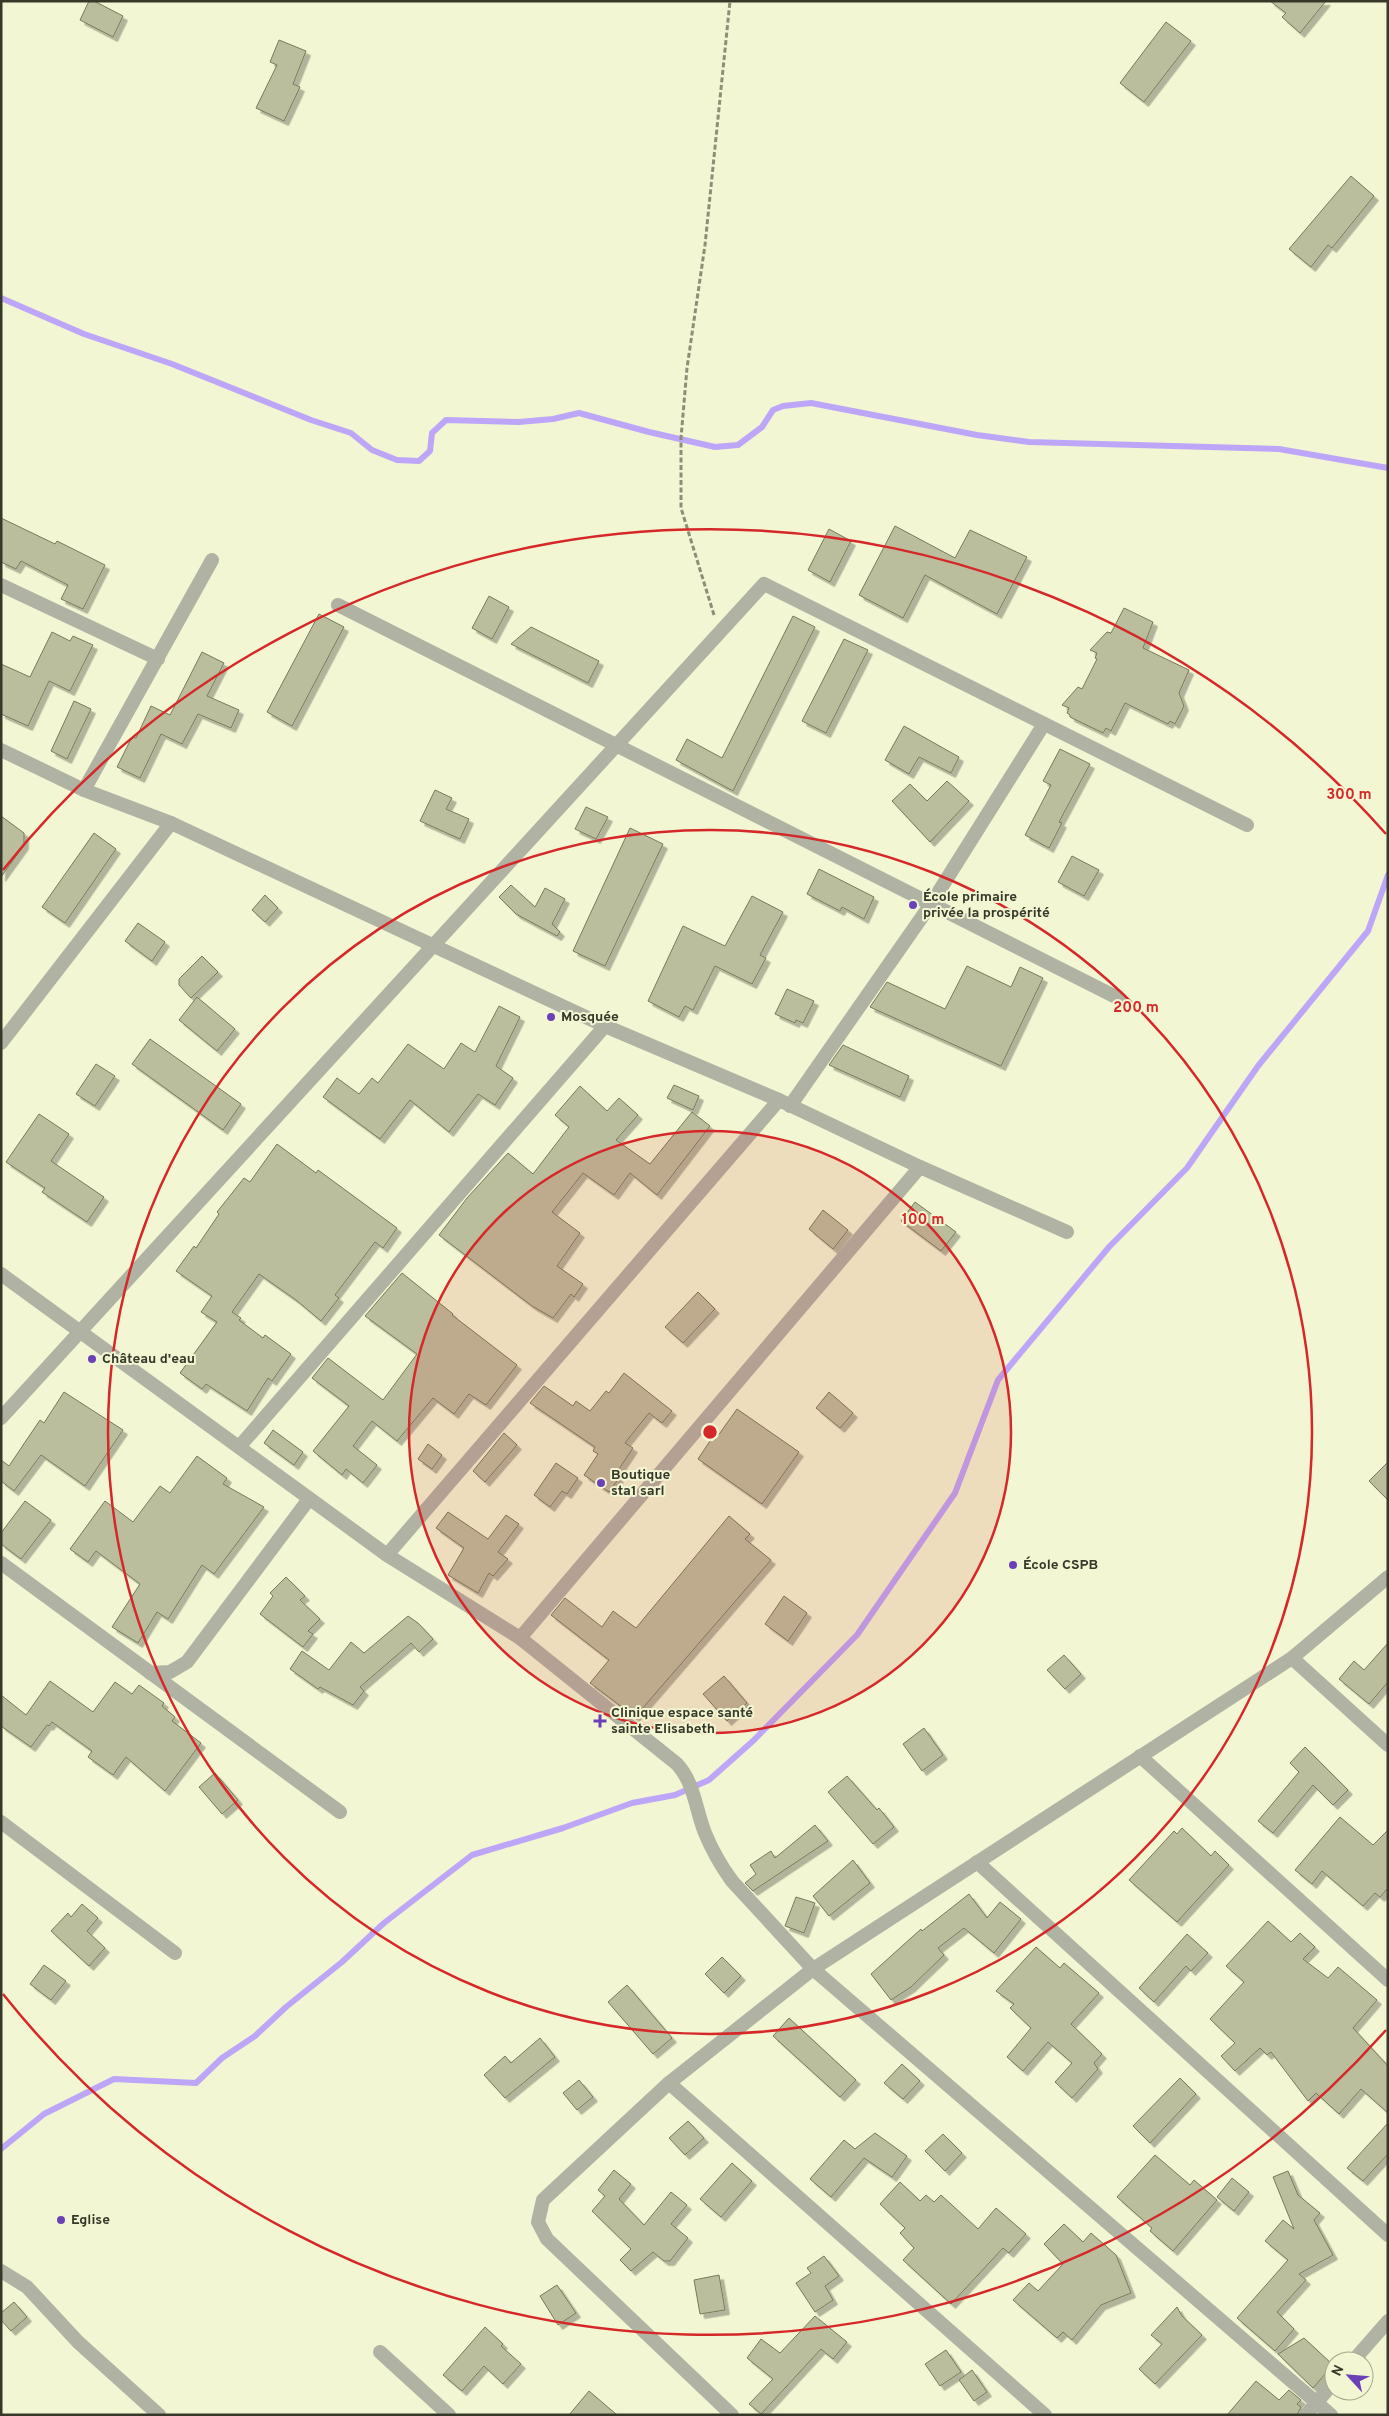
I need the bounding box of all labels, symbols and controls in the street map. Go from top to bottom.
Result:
text: 300 m [1326,786,1372,805]
place label: École primaire privée la prospérité [923,888,1050,922]
marker: École primaire privée la prospérité [907,899,919,911]
text: 200 m [1113,999,1159,1018]
place label: Mosquée [561,1009,619,1026]
marker: Mosquée [545,1011,557,1023]
text: 100 m [902,1211,944,1230]
place label: Château d'eau [102,1351,195,1368]
marker: Château d'eau [86,1353,98,1365]
centre of rings [701,1423,719,1441]
place label: Boutique sta1 sarl [611,1467,670,1500]
marker: Boutique sta1 sarl [595,1477,607,1489]
place label: École CSPB [1023,1556,1098,1574]
marker: École CSPB [1007,1559,1019,1571]
place label: Clinique espace santé sainte Elisabeth [611,1705,753,1738]
marker: Clinique espace santé sainte Elisabeth [593,1714,607,1728]
place label: Eglise [71,2212,110,2229]
marker: Eglise [55,2214,67,2226]
north arrow [1324,2351,1374,2401]
text: N [1329,2363,1349,2379]

